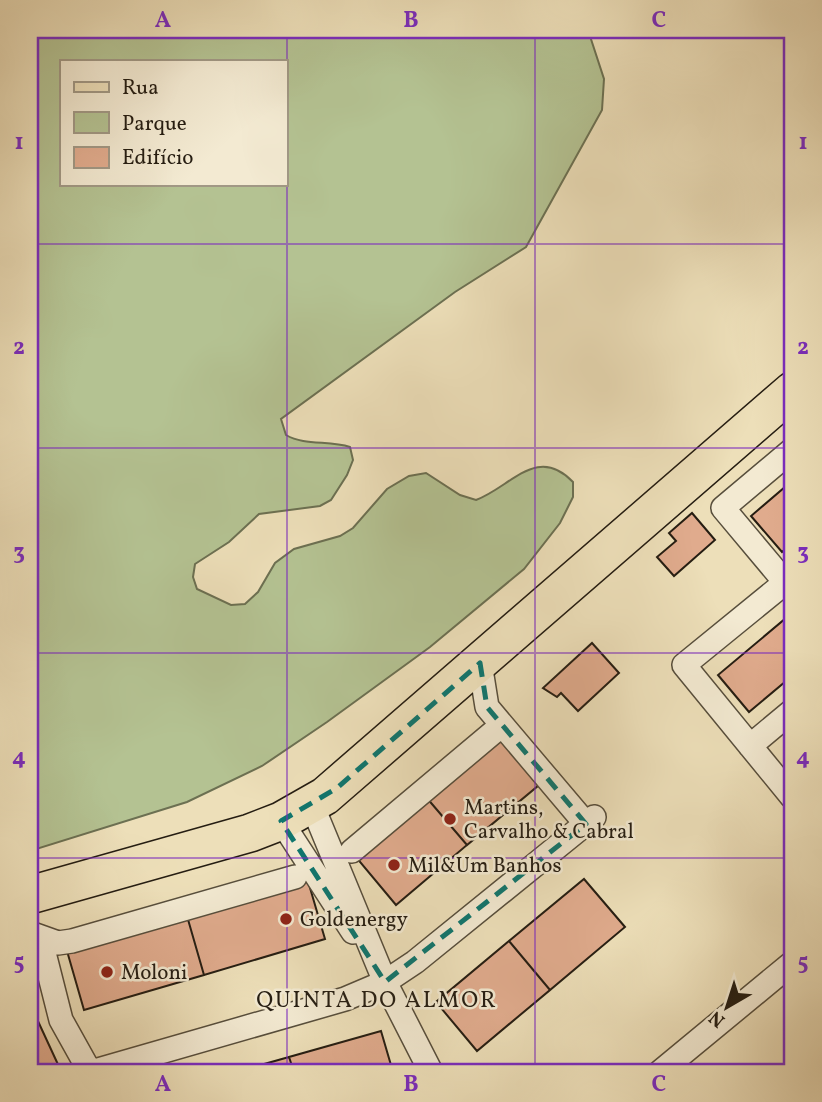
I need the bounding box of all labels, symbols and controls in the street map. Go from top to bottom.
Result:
text: A [155,5,171,37]
text: B [403,5,419,37]
text: C [652,5,666,37]
legend [60,60,287,186]
text: Rua [122,74,159,103]
text: Parque [122,110,187,139]
text: 1 [14,127,24,159]
text: 1 [798,127,808,159]
text: Edifício [122,144,194,173]
text: 2 [13,332,25,364]
text: 2 [797,332,809,364]
text: 3 [13,537,25,569]
text: 3 [797,537,809,569]
text: 4 [12,742,26,774]
text: 4 [796,742,810,774]
place label: Martins, Carvalho & Cabral [464,794,634,847]
marker: Martins, Carvalho & Cabral [442,811,458,827]
place label: Mil&Um Banhos [408,852,561,881]
marker: Mil&Um Banhos [386,857,402,873]
place label: Goldenergy [300,906,408,935]
marker: Goldenergy [278,911,294,927]
text: 5 [13,947,25,979]
text: 5 [797,947,809,979]
place label: Moloni [121,959,187,988]
marker: Moloni [99,964,115,980]
north arrow [692,972,762,1042]
district label: QUINTA DO ALMOR [256,985,498,1017]
text: N [704,1004,731,1033]
text: A [155,1069,171,1101]
text: B [403,1069,419,1101]
text: C [652,1069,666,1101]

